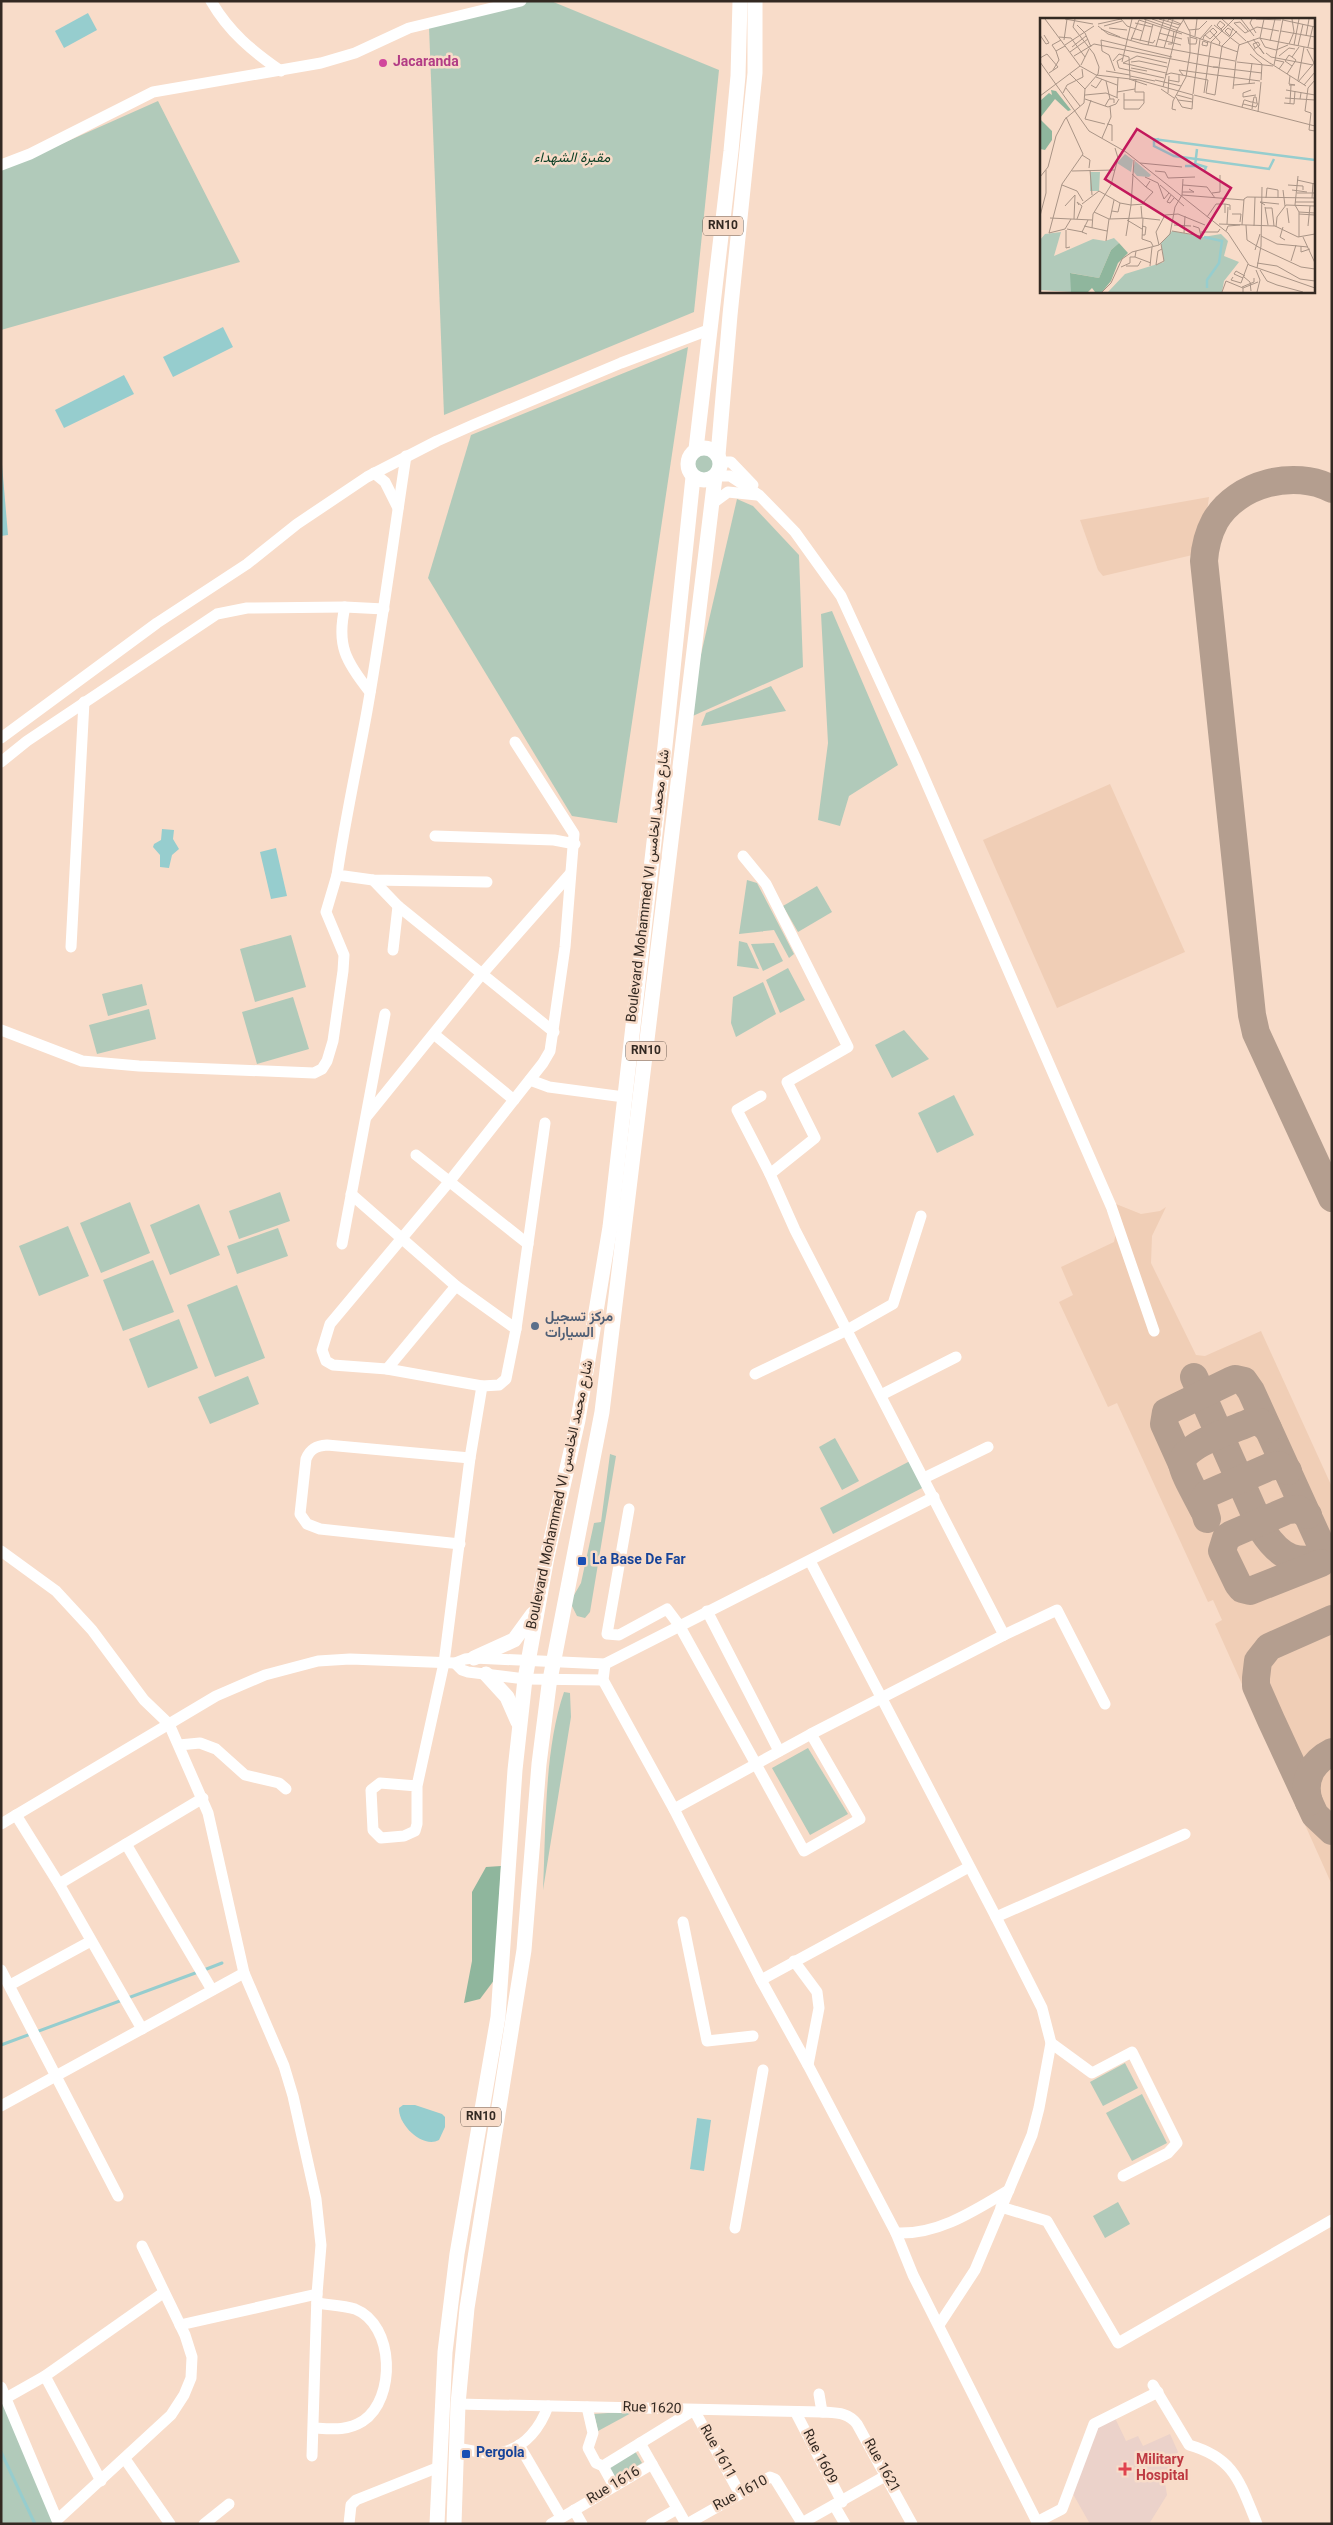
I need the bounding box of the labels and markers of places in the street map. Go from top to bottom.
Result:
place label: Jacaranda [393,52,459,74]
marker: Jacaranda [377,57,389,69]
place label: مركز تسجيل السيارات [545,1307,614,1345]
marker: مركز تسجيل السيارات [529,1320,541,1332]
place label: La Base De Far [592,1550,686,1572]
marker: La Base De Far [576,1555,588,1567]
place label: Pergola [476,2443,525,2465]
marker: Pergola [460,2448,472,2460]
place label: Military Hospital [1136,2450,1189,2488]
marker: Military Hospital [1118,2462,1132,2476]

